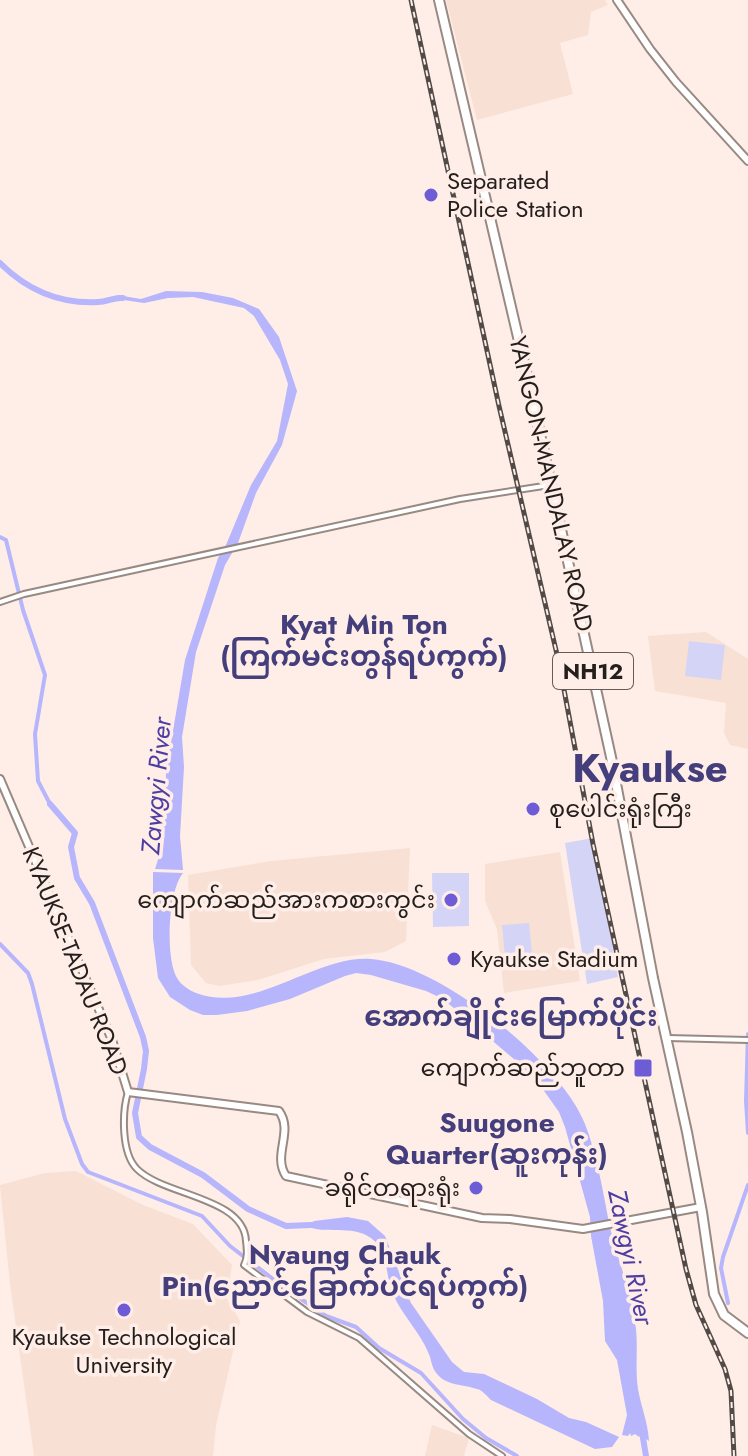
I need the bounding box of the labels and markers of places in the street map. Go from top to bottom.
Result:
place label: Separated Police Station [447,163,584,226]
marker: Separated Police Station [422,186,440,204]
place label: စုပေါင်းရုံးကြီး [549,791,692,828]
marker: စုပေါင်းရုံးကြီး [524,800,542,818]
place label: ကျောက်ဆည်အားကစားကွင်း [137,882,435,919]
marker: ကျောက်ဆည်အားကစားကွင်း [442,891,460,909]
place label: Kyaukse Stadium [470,941,639,976]
marker: Kyaukse Stadium [445,950,463,968]
place label: ကျောက်ဆည်ဘူတာ [421,1050,625,1087]
marker: ကျောက်ဆည်ဘူတာ [632,1057,654,1079]
place label: ခရိုင်တရားရုံး [325,1170,460,1207]
marker: ခရိုင်တရားရုံး [467,1179,485,1197]
marker: Kyaukse Technological University [115,1301,133,1319]
place label: Kyaukse Technological University [12,1319,236,1382]

